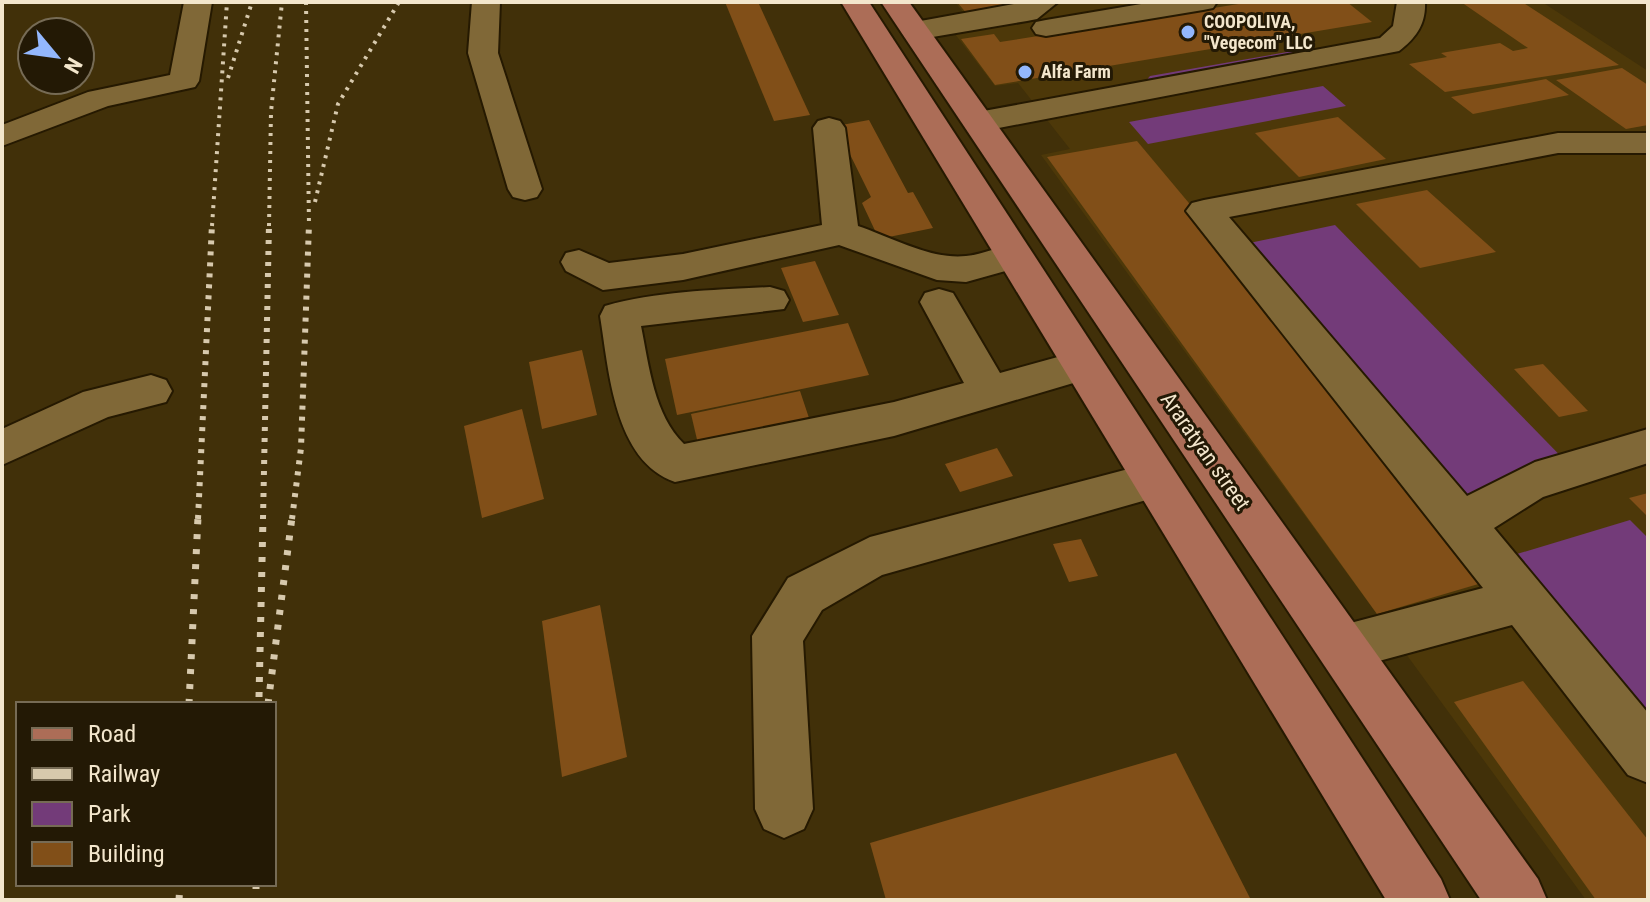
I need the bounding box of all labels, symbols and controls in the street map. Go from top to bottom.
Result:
place label: COOPOLIVA, "Vegecom" LLC [1204,11,1313,53]
north arrow [16,16,96,96]
marker: COOPOLIVA, "Vegecom" LLC [1179,23,1197,41]
text: N [59,53,87,77]
place label: Alfa Farm [1041,61,1111,82]
marker: Alfa Farm [1016,63,1034,81]
street label: Araratyan street [1156,387,1255,515]
legend [16,702,276,886]
text: Road [88,720,136,748]
text: Railway [88,760,160,788]
text: Park [88,800,131,828]
text: Building [88,840,165,868]

